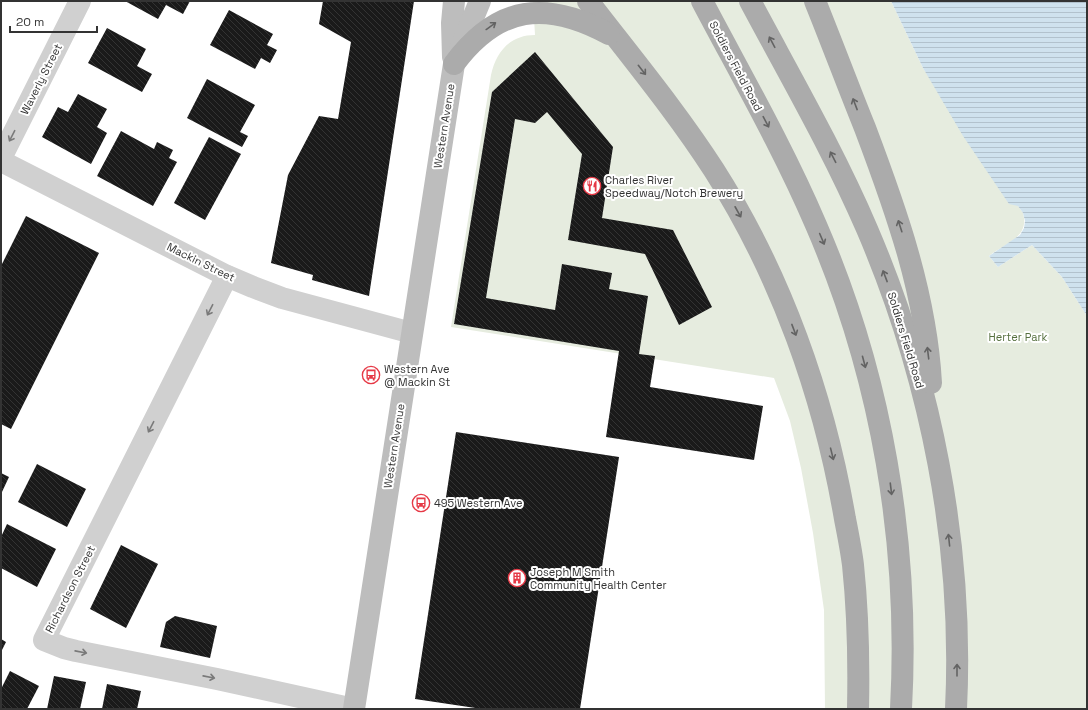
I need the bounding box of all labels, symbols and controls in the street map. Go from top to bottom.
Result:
scale bar [10,8,97,34]
text: 20 m [16,14,44,30]
street label: Soldiers Field Road [706,19,766,113]
one-way arrow [485,22,496,31]
one-way arrow [768,36,775,48]
street label: Waverly Street [17,41,65,117]
one-way arrow [638,65,646,76]
street label: Western Avenue [430,83,458,169]
one-way arrow [851,99,859,111]
one-way arrow [763,116,770,128]
one-way arrow [8,129,15,141]
one-way arrow [829,151,836,163]
place label: Charles River Speedway/Notch Brewery [605,173,743,200]
restaurant icon: Charles River Speedway/Notch Brewery [582,176,602,196]
one-way arrow [735,206,742,218]
one-way arrow [896,220,903,233]
one-way arrow [819,233,827,245]
street label: Mackin Street [165,239,237,285]
one-way arrow [881,270,889,282]
street label: Soldiers Field Road [885,290,927,390]
one-way arrow [205,304,213,316]
one-way arrow [790,323,798,335]
park label: Herter Park [988,330,1048,344]
one-way arrow [924,347,932,360]
one-way arrow [861,355,868,368]
place label: Western Ave @ Mackin St [384,362,450,389]
bus stop icon: Western Ave @ Mackin St [361,365,381,385]
street label: Western Avenue [380,403,408,489]
one-way arrow [147,420,154,432]
one-way arrow [829,447,837,460]
one-way arrow [887,482,895,495]
bus stop icon: 495 Western Ave [411,493,431,513]
place label: 495 Western Ave [434,496,523,510]
one-way arrow [946,534,953,547]
street label: Richardson Street [42,543,98,635]
place label: Joseph M Smith Community Health Center [530,565,667,592]
building icon: Joseph M Smith Community Health Center [507,568,527,588]
one-way arrow [75,648,88,656]
one-way arrow [953,664,961,677]
one-way arrow [202,674,215,682]

